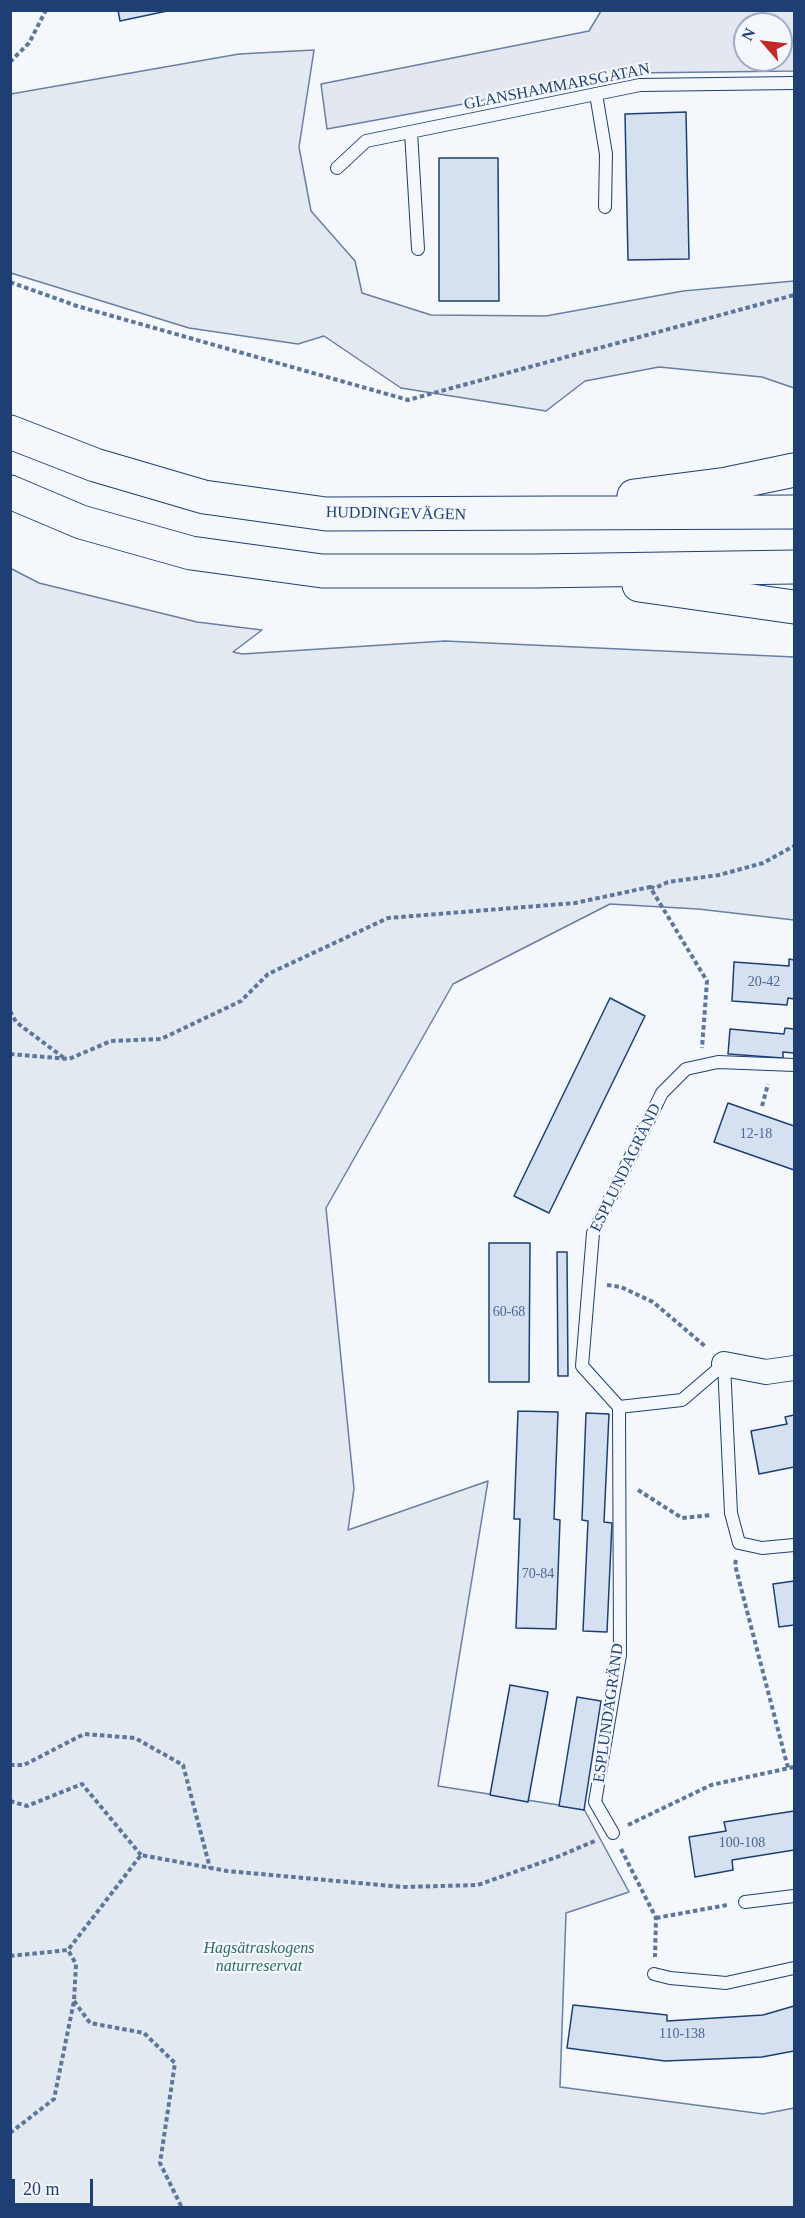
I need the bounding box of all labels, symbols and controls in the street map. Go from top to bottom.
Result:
north arrow [733,12,793,72]
text: N [738,25,759,43]
street label: GLANSHAMMARSGATAN [462,60,652,114]
street label: HUDDINGEVÄGEN [326,503,466,525]
house number: 20-42 [748,974,780,990]
street label: ESPLUNDAGRÄND [587,1101,665,1235]
house number: 12-18 [740,1126,772,1142]
house number: 60-68 [493,1304,525,1320]
house number: 70-84 [522,1566,554,1582]
street label: ESPLUNDAGRÄND [590,1642,628,1784]
house number: 100-108 [719,1835,765,1851]
park label: Hagsätraskogens naturreservat [203,1939,315,1977]
house number: 110-138 [659,2026,705,2042]
scale bar [15,2167,96,2205]
text: 20 m [23,2179,60,2199]

